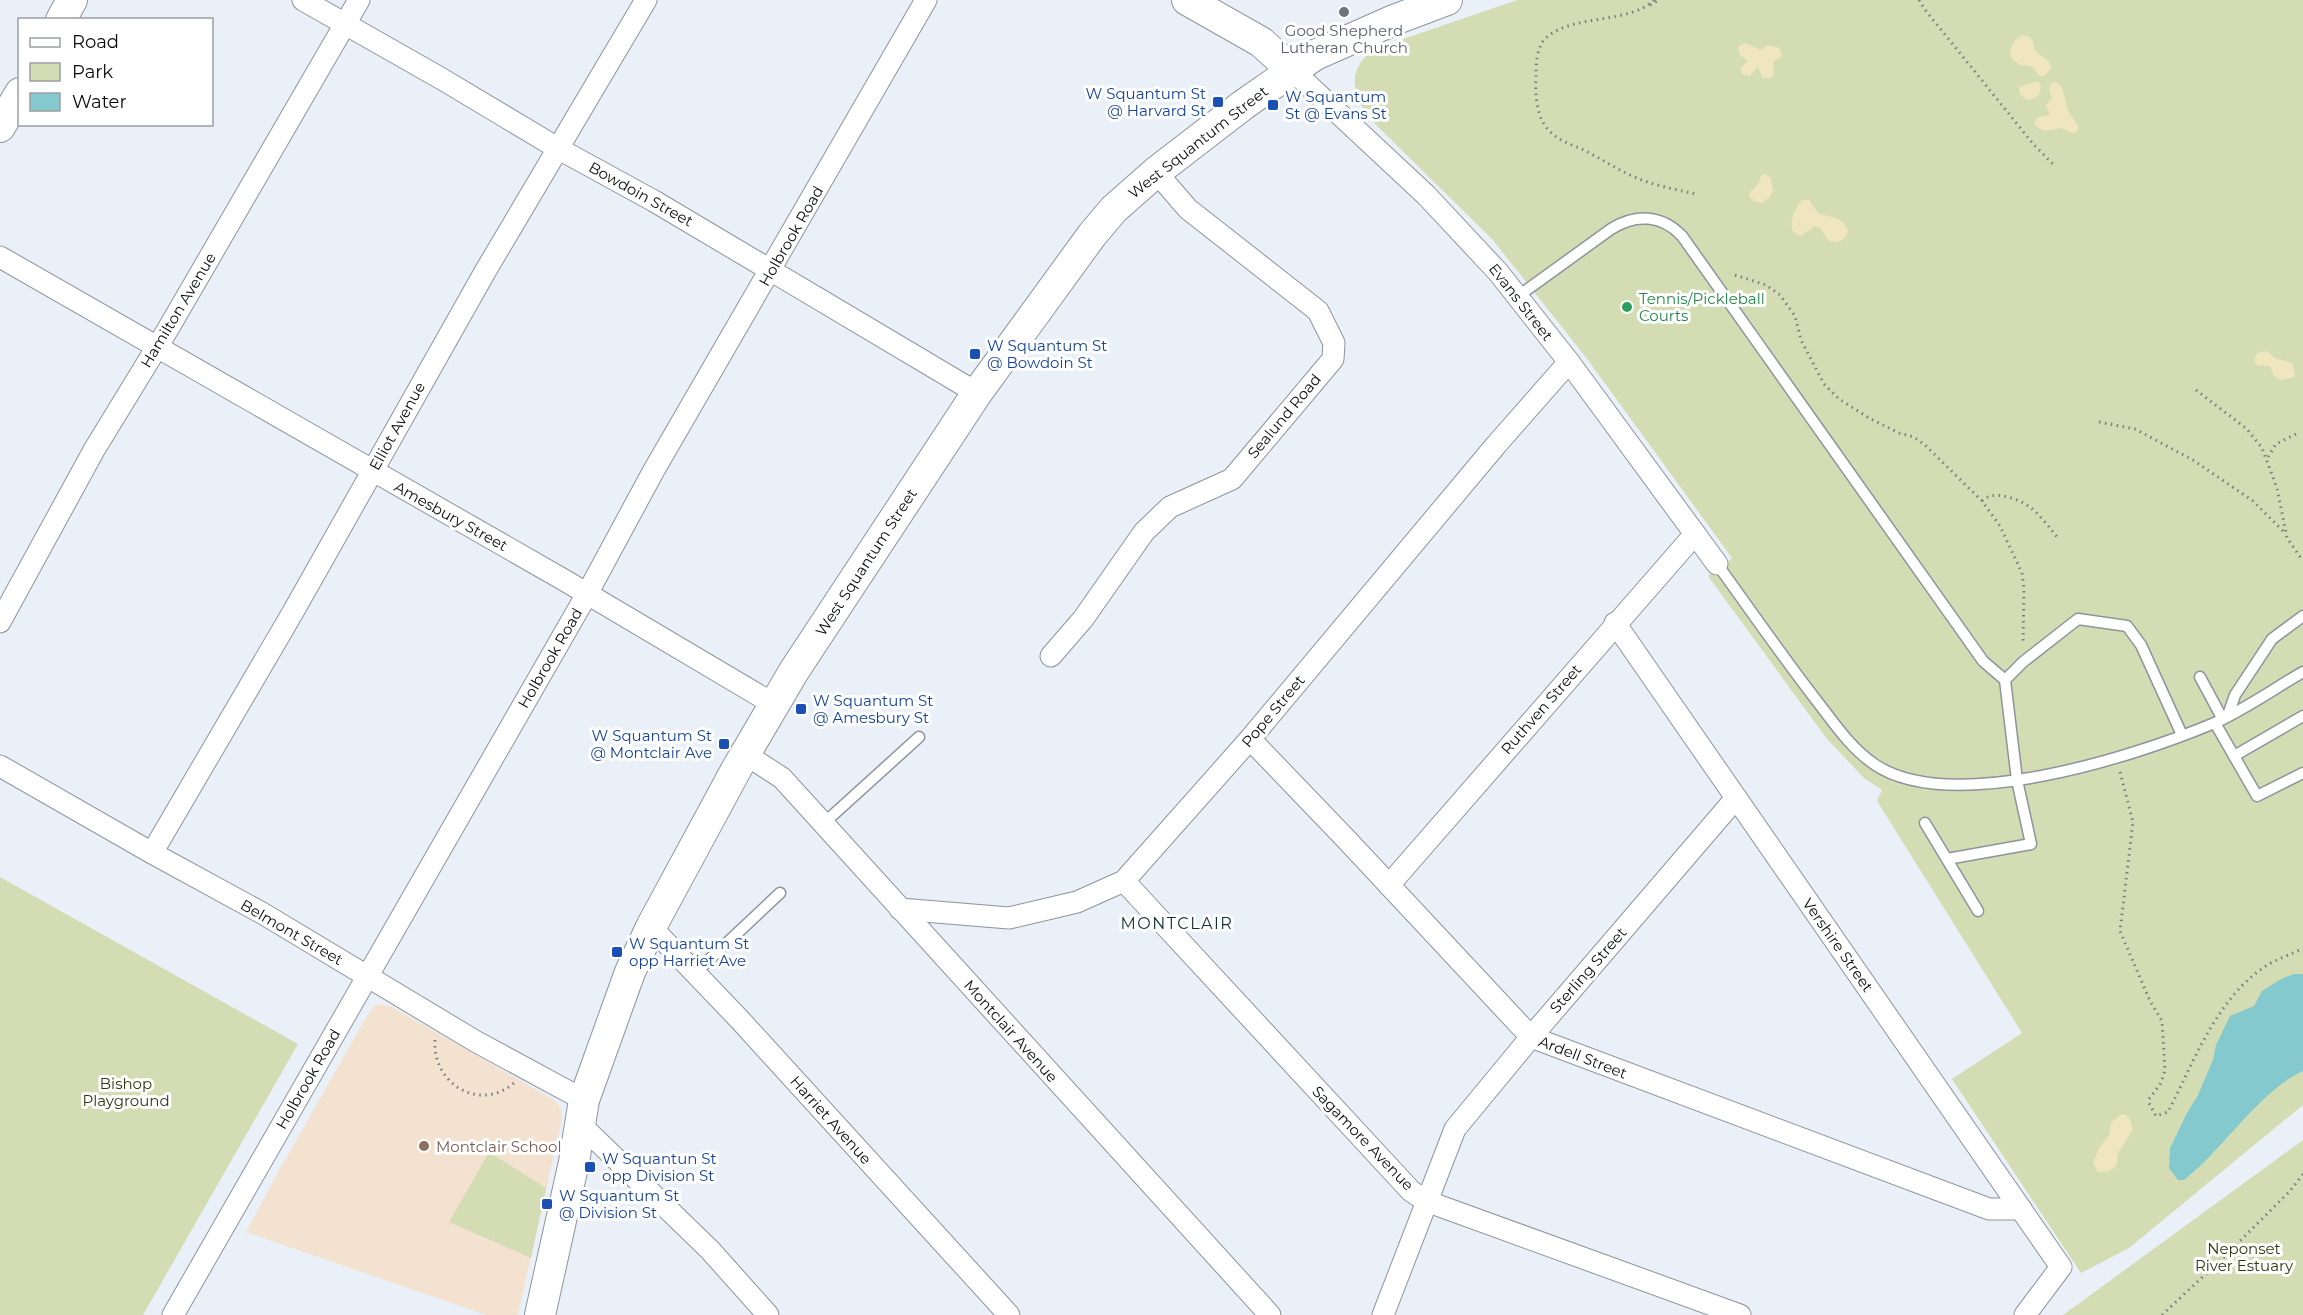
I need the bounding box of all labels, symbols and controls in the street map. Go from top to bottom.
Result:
marker: Good Shepherd Lutheran Church [1337,5,1351,19]
legend [18,18,213,126]
place label: Good Shepherd Lutheran Church [1280,21,1408,57]
text: Road [72,31,119,53]
text: Park [72,61,113,83]
street label: West Squantum Street [1124,82,1272,202]
place label: W Squantum St @ Harvard St [1086,84,1206,120]
place label: W Squantum St @ Evans St [1285,87,1387,123]
text: Water [72,91,127,113]
marker: W Squantum St @ Harvard St [1211,95,1225,109]
marker: W Squantum St @ Evans St [1266,98,1280,112]
street label: Bowdoin Street [585,157,697,231]
street label: Holbrook Road [755,183,827,289]
street label: Hamilton Avenue [136,249,220,371]
street label: Evans Street [1485,259,1557,345]
place label: Tennis/Pickleball Courts [1639,289,1765,325]
marker: Tennis/Pickleball Courts [1620,300,1634,314]
place label: W Squantum St @ Bowdoin St [987,336,1107,372]
marker: W Squantum St @ Bowdoin St [968,347,982,361]
street label: Sealund Road [1243,370,1325,462]
street label: Elliot Avenue [365,378,429,474]
street label: Amesbury Street [391,477,511,555]
street label: West Squantum Street [811,485,921,639]
street label: Holbrook Road [514,605,586,711]
street label: Ruthven Street [1497,660,1585,758]
street label: Pope Street [1237,671,1309,751]
place label: W Squantum St @ Amesbury St [813,691,933,727]
marker: W Squantum St @ Amesbury St [794,702,808,716]
place label: W Squantum St @ Montclair Ave [590,726,712,762]
marker: W Squantum St @ Montclair Ave [717,737,731,751]
street label: Vershire Street [1799,894,1877,996]
street label: Belmont Street [237,895,347,969]
district label: MONTCLAIR [1121,914,1233,933]
street label: Sterling Street [1545,923,1631,1017]
place label: W Squantum St opp Harriet Ave [629,934,749,970]
marker: W Squantum St opp Harriet Ave [610,945,624,959]
street label: Montclair Avenue [960,976,1062,1086]
street label: Holbrook Road [272,1026,344,1132]
street label: Ardell Street [1536,1031,1630,1083]
street label: Harriet Avenue [786,1072,876,1168]
park label: Bishop Playground [82,1074,170,1110]
street label: Sagamore Avenue [1308,1082,1418,1194]
place label: Montclair School [436,1137,561,1156]
marker: Montclair School [417,1139,431,1153]
place label: W Squantun St opp Division St [602,1149,717,1185]
marker: W Squantun St opp Division St [583,1160,597,1174]
place label: W Squantum St @ Division St [559,1186,679,1222]
marker: W Squantum St @ Division St [540,1197,554,1211]
park label: Neponset River Estuary [2195,1239,2294,1275]

